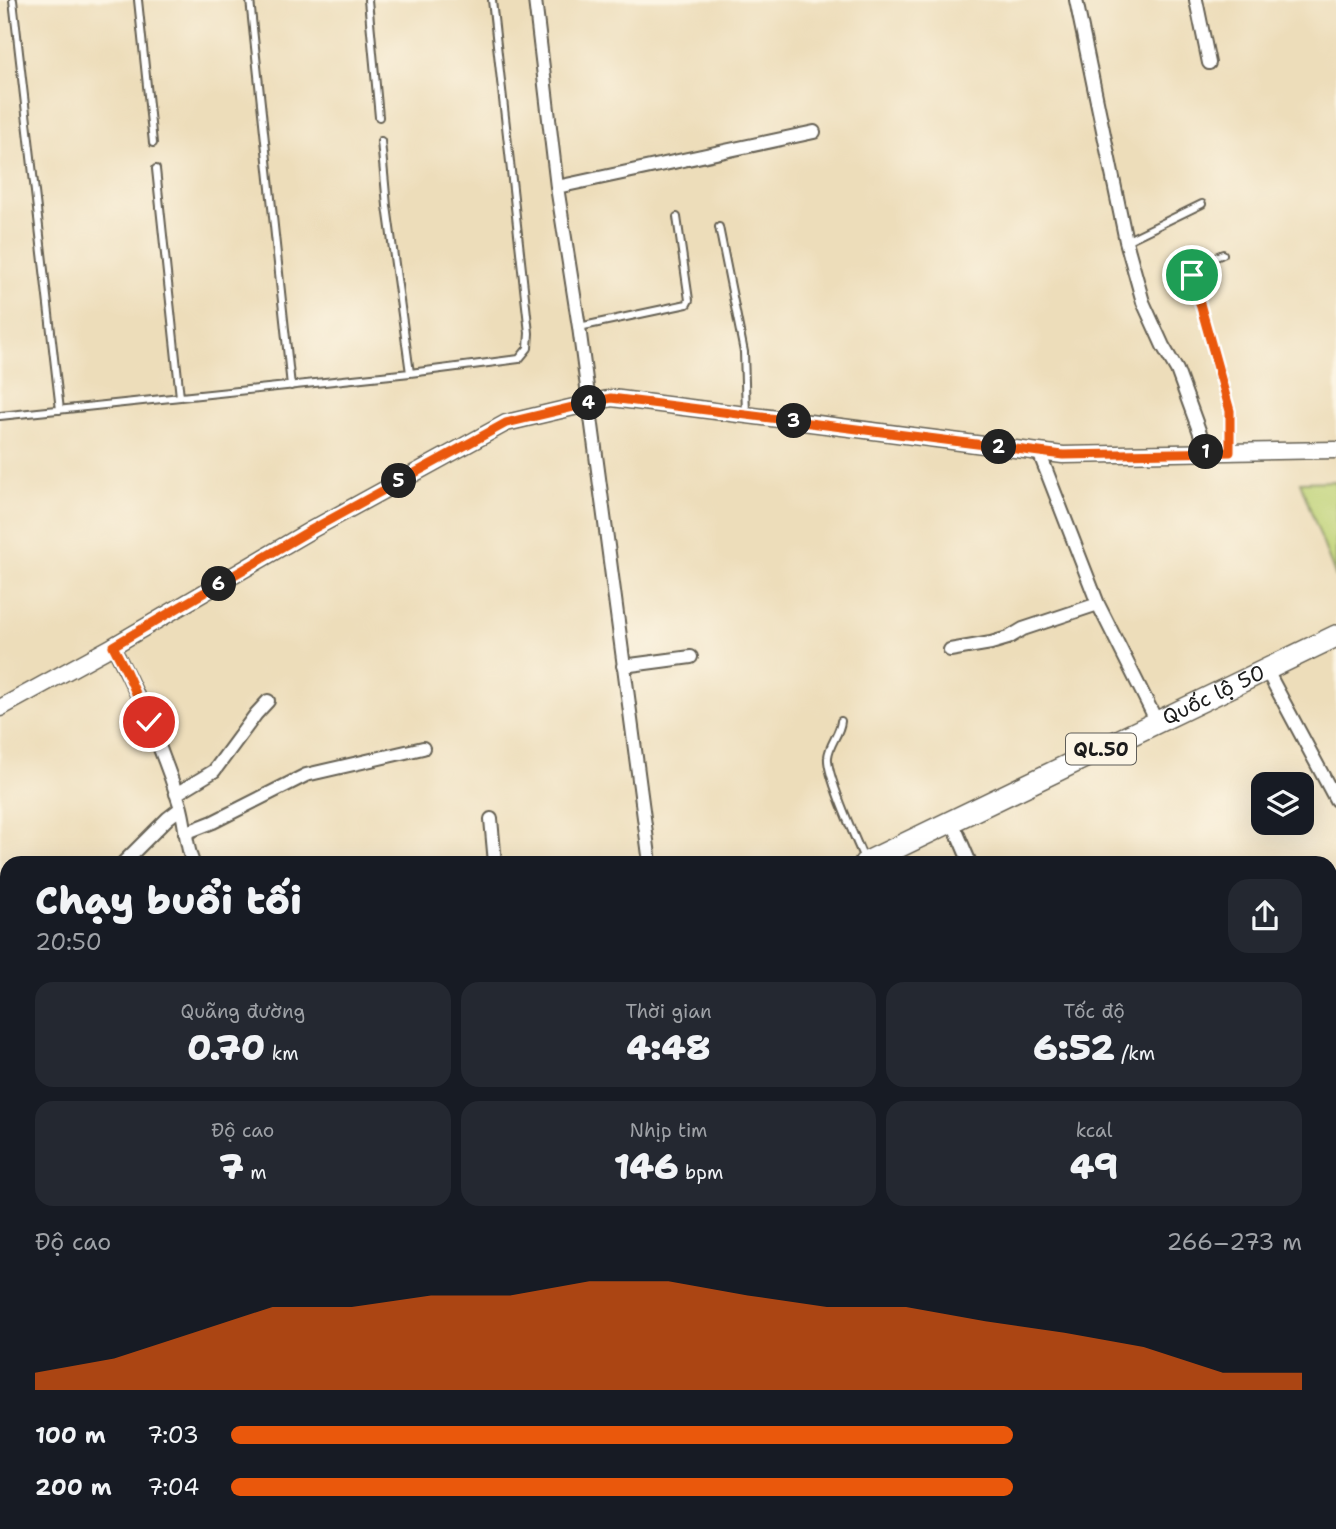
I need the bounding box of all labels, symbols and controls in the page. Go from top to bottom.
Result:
pin [1162,245,1222,305]
icon: arrive [1173,256,1211,294]
pin: 4 [572,386,606,420]
text: 4 [582,390,595,415]
pin: 3 [776,404,812,438]
text: 3 [787,408,800,433]
pin: 2 [982,430,1016,464]
text: 2 [992,434,1005,459]
pin: 1 [1188,434,1224,470]
text: 1 [1201,439,1210,464]
pin: 5 [382,463,416,498]
text: 5 [393,468,404,493]
pin: 6 [202,566,236,602]
text: 6 [212,571,225,596]
street label: Quốc lộ 50 [1158,658,1270,732]
pin [119,692,179,752]
icon: check [130,703,168,741]
road number: QL.50 [1066,734,1136,764]
map controls [1251,772,1314,835]
button: layers [1251,772,1314,835]
text: Chạy buổi tối [35,875,302,926]
button: share [1228,879,1302,953]
text: 20:50 [35,927,102,957]
text: Quãng đường [181,999,305,1024]
text: Thời gian [625,999,712,1024]
text: Tốc độ [1064,999,1125,1024]
text: 0.70 [187,1024,265,1071]
text: 4:48 [627,1024,710,1071]
text: 6:52 [1033,1024,1115,1071]
text: km [265,1041,299,1066]
text: /km [1115,1041,1155,1066]
text: Độ cao [211,1118,274,1143]
text: Nhịp tim [630,1118,707,1143]
text: kcal [1076,1118,1113,1143]
text: 7 [219,1143,244,1190]
text: 146 [614,1143,679,1190]
text: 49 [1070,1143,1118,1190]
text: m [244,1160,267,1185]
text: bpm [679,1160,723,1185]
text: Độ cao [35,1227,111,1257]
text: 266–273 m [1166,1227,1302,1257]
text: 100 m [35,1420,106,1450]
text: 7:03 [147,1420,199,1450]
text: 200 m [35,1472,112,1502]
text: 7:04 [147,1472,199,1502]

